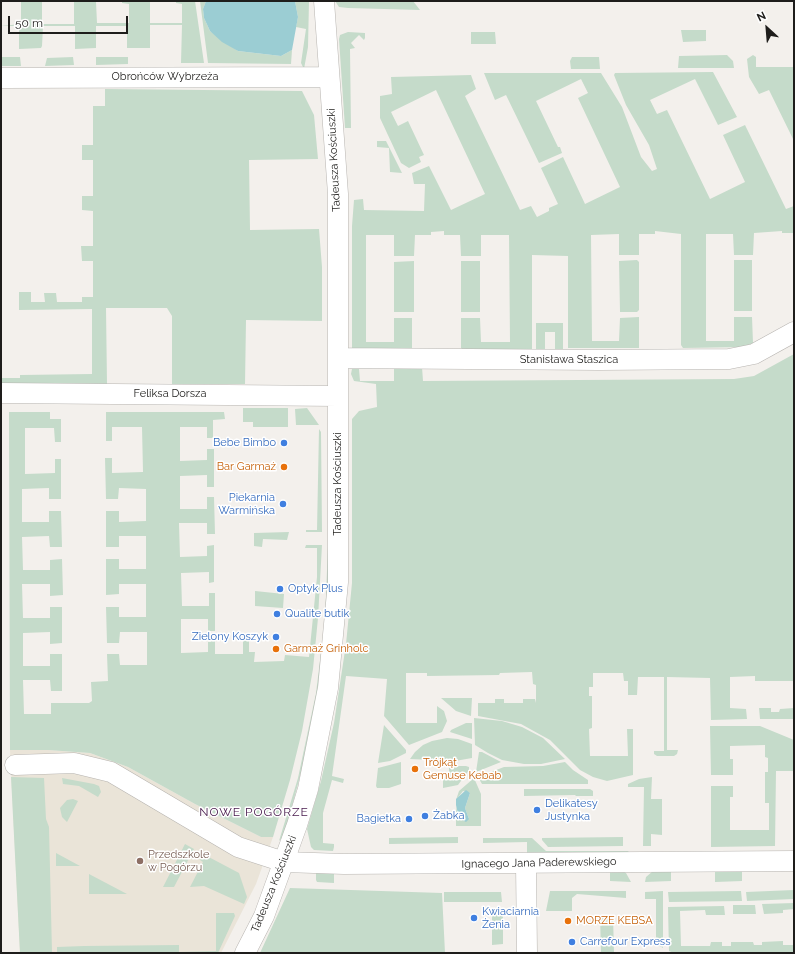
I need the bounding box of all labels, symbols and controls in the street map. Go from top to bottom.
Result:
scale bar [10,8,130,34]
north arrow [747,8,787,48]
text: N [755,9,768,24]
text: 50 m [15,16,43,30]
street label: Obrońców Wybrzeża [112,70,218,84]
street label: Tadeusza Kościuszki [325,108,343,212]
street label: Stanisława Staszica [520,353,618,367]
street label: Feliksa Dorsza [134,387,206,401]
street label: Tadeusza Kościuszki [331,432,345,536]
place label: Bebe Bimbo [213,436,276,450]
marker: Bebe Bimbo [279,438,289,448]
place label: Bar Garmaż [217,460,276,474]
marker: Bar Garmaż [279,462,289,472]
place label: Piekarnia Warmińska [218,491,275,517]
marker: Piekarnia Warmińska [278,499,288,509]
place label: Optyk Plus [288,582,343,596]
marker: Optyk Plus [275,584,285,594]
place label: Qualite butik [285,607,349,621]
marker: Qualite butik [272,609,282,619]
place label: Zielony Koszyk [192,630,268,644]
marker: Zielony Koszyk [271,632,281,642]
place label: Garmaż Grinholc [284,642,369,656]
marker: Garmaż Grinholc [271,644,281,654]
place label: Trójkąt Gemuse Kebab [423,756,501,782]
marker: Trójkąt Gemuse Kebab [410,764,420,774]
place label: Delikatesy Justynka [545,797,598,823]
district label: NOWE POGÓRZE [199,805,309,819]
marker: Delikatesy Justynka [532,805,542,815]
place label: Żabka [433,809,465,823]
marker: Żabka [420,811,430,821]
place label: Bagietka [357,812,401,826]
marker: Bagietka [404,814,414,824]
street label: Tadeusza Kościuszki [249,834,299,934]
place label: Przedszkole w Pogórzu [148,848,210,874]
street label: Ignacego Jana Paderewskiego [461,855,617,871]
marker: Przedszkole w Pogórzu [135,856,145,866]
place label: Kwiaciarnia Żenia [482,905,539,931]
marker: Kwiaciarnia Żenia [469,913,479,923]
place label: MORZE KEBSA [576,914,653,928]
marker: MORZE KEBSA [563,916,573,926]
place label: Carrefour Express [580,935,670,949]
marker: Carrefour Express [567,937,577,947]

